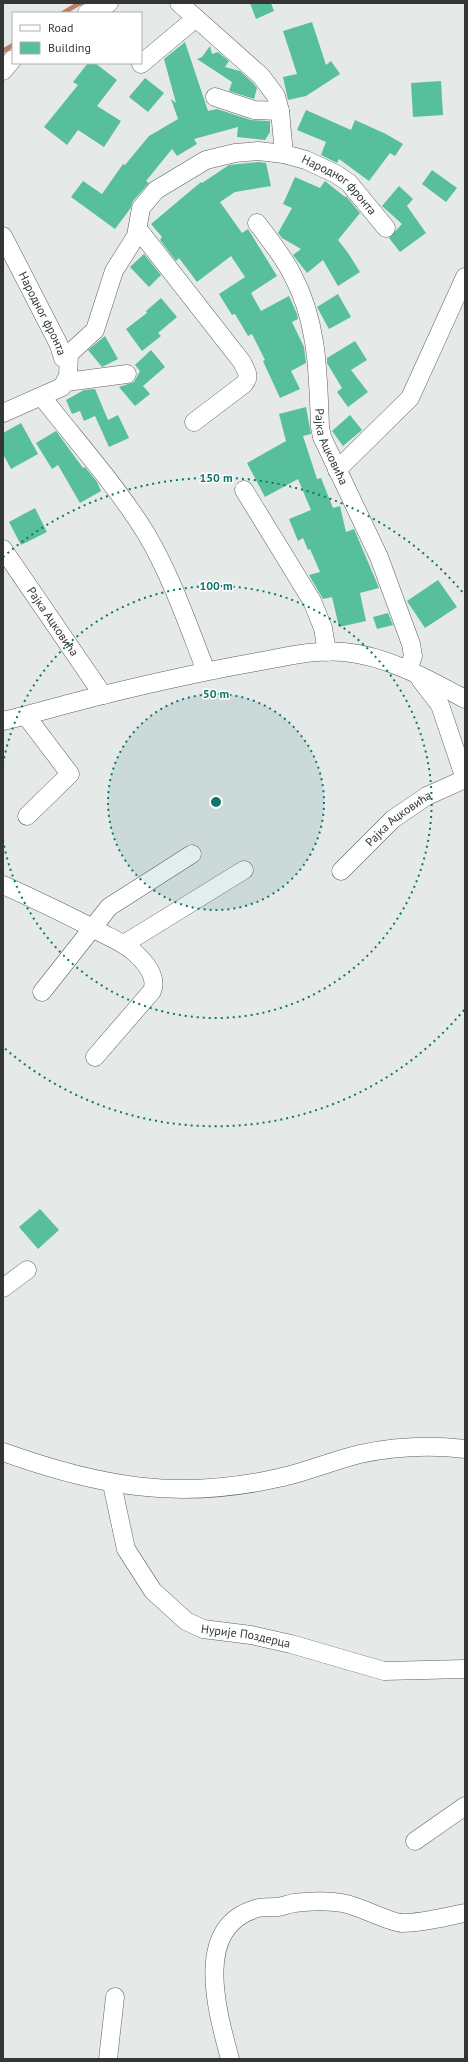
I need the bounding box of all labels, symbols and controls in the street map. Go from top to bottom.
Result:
legend [12,12,142,64]
text: Road [48,20,73,35]
text: Building [48,40,91,55]
street label: Народног фронта [300,151,380,218]
street label: Народног фронта [16,269,70,357]
street label: Рајка Ацковића [312,408,352,487]
text: 150 m [199,470,233,485]
text: 100 m [199,578,233,593]
street label: Рајка Ацковића [24,584,82,659]
text: 50 m [203,686,229,701]
street label: Рајка Ацковића [362,787,433,849]
centre of rings [209,795,223,809]
street label: Нурије Поздерца [200,1621,292,1651]

